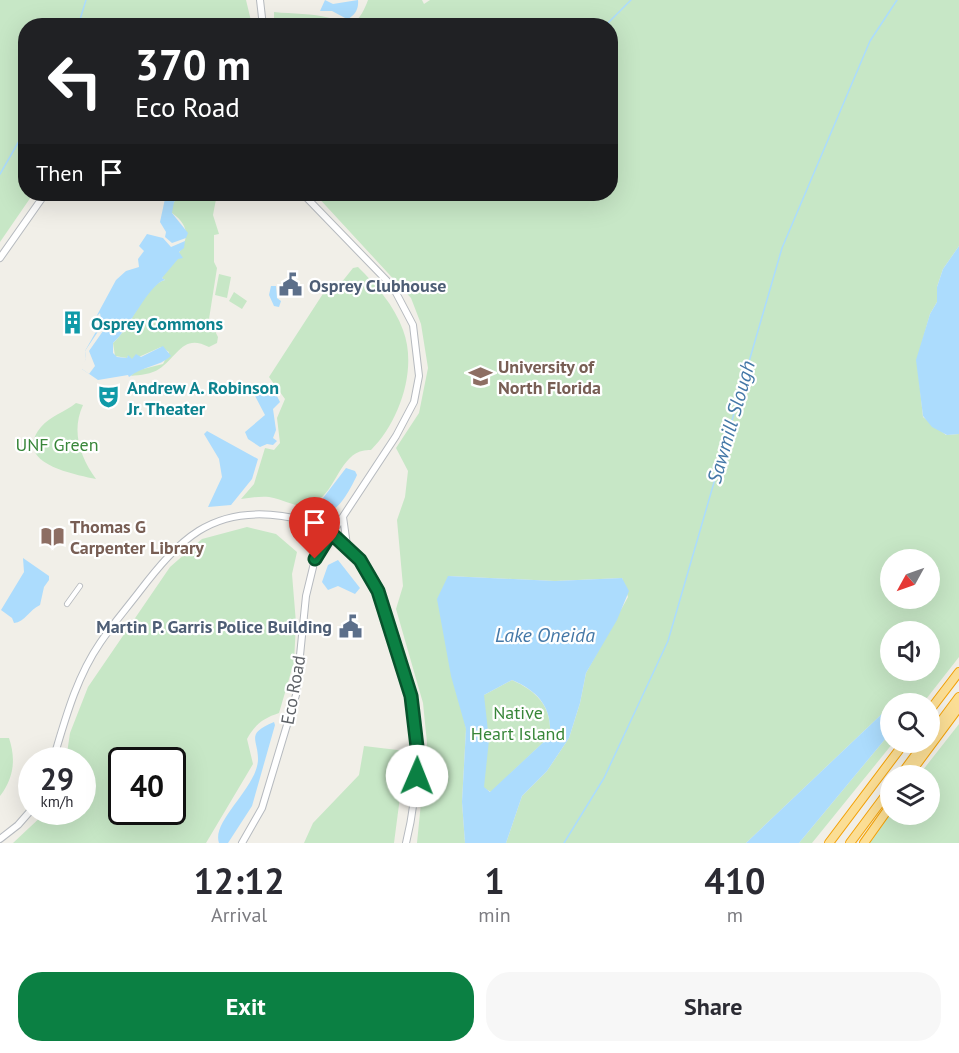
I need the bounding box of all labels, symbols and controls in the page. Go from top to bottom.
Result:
text: 370 m [135,37,251,92]
icon: left [36,42,114,120]
text: Eco Road [135,90,240,124]
icon: arrive [95,156,128,189]
text: Then [36,159,83,187]
public building icon: Osprey Clubhouse [278,272,304,298]
place label: Osprey Clubhouse [309,274,446,297]
building icon: Osprey Commons [60,310,86,336]
place label: Osprey Commons [91,312,223,335]
place label: University of North Florida [498,355,601,399]
water label: Sawmill Slough [701,358,761,486]
school or university icon: University of North Florida [467,363,493,389]
place label: Andrew A. Robinson Jr. Theater [126,376,279,420]
theatre icon: Andrew A. Robinson Jr. Theater [96,384,122,410]
park label: UNF Green [15,433,99,456]
pin [289,497,340,559]
icon: arrive [298,506,331,539]
place label: Thomas G Carpenter Library [70,515,204,559]
library icon: Thomas G Carpenter Library [39,523,65,549]
north arrow [880,549,940,609]
map controls [880,549,940,825]
public building icon: Martin P. Garris Police Building [337,613,363,639]
place label: Martin P. Garris Police Building [96,615,332,638]
button: sound [880,621,940,681]
water label: Lake Oneida [495,622,595,648]
street label: Eco Road [276,654,310,726]
button: search [880,693,940,753]
park label: Native Heart Island [471,701,565,745]
position arrow [385,744,449,808]
speed limit sign: 40 [108,747,186,825]
text: 29 [40,759,74,798]
button: layers [880,765,940,825]
text: km/h [41,792,73,811]
text: 12:12 [193,857,285,904]
text: 1 [484,857,505,904]
text: 410 [704,857,766,904]
text: Arrival [211,902,267,928]
text: min [478,902,511,928]
text: m [727,902,743,928]
button: Exit [18,972,474,1041]
button: Share [486,972,941,1041]

